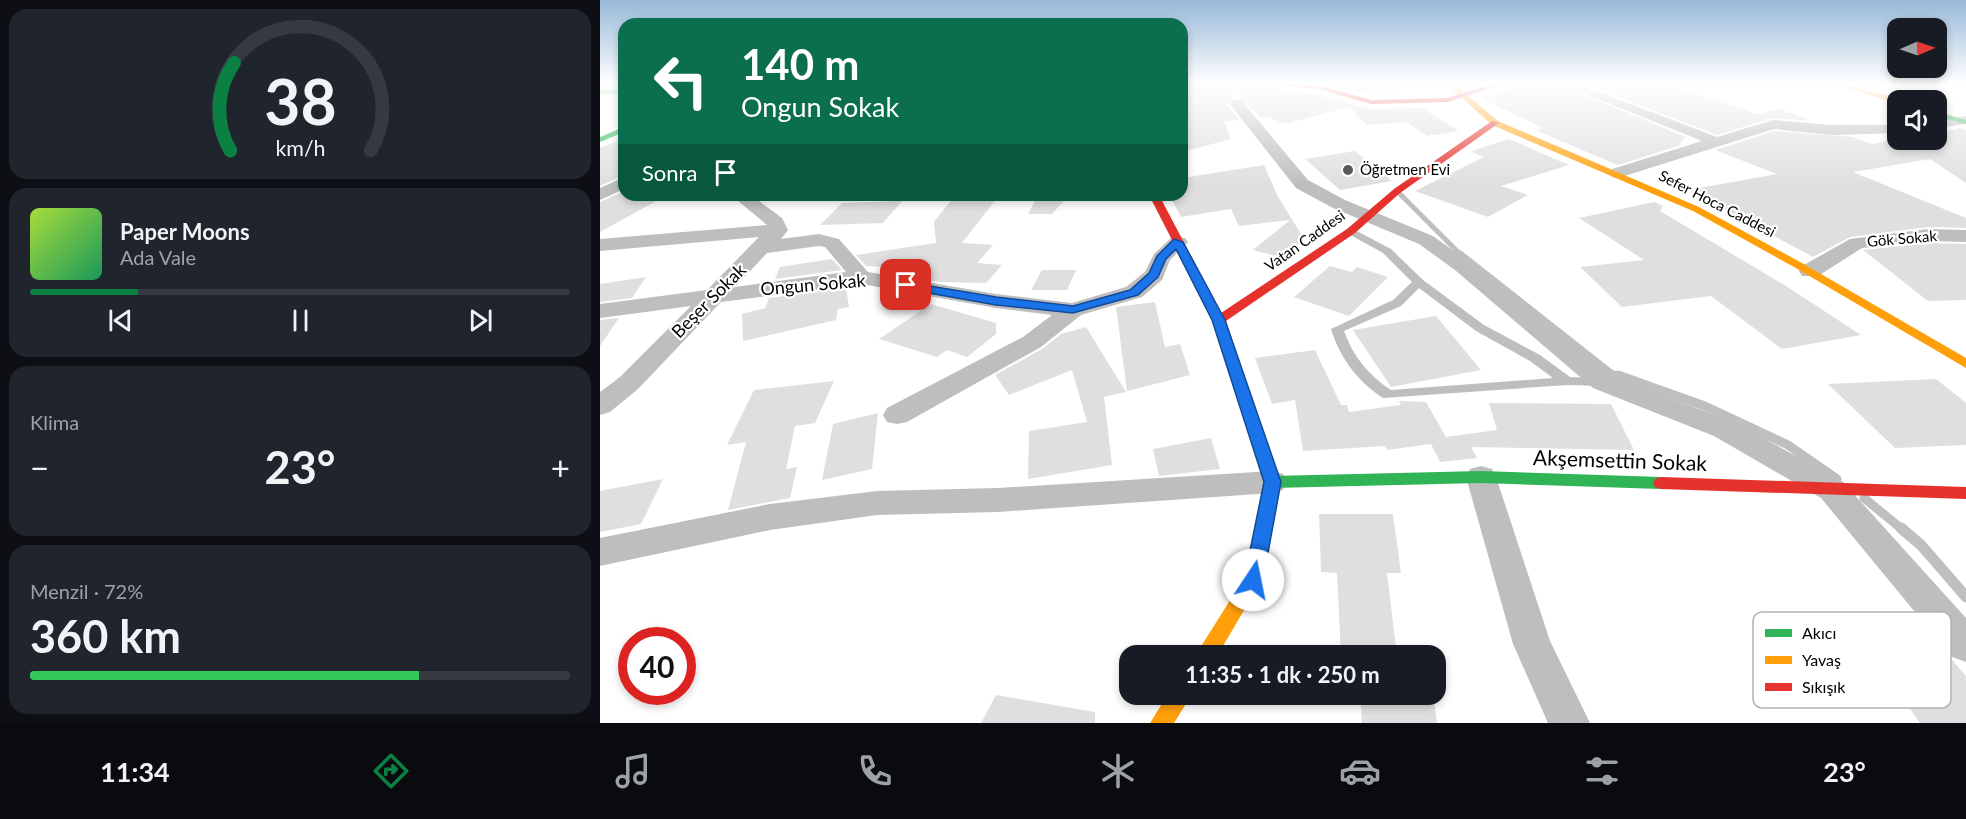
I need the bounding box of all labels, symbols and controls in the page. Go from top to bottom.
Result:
north arrow [1887,18,1947,78]
map controls [1887,18,1947,150]
text: 140 m [741,39,859,89]
icon: left [642,42,720,120]
text: 38 [264,63,336,138]
text: Ongun Sokak [741,90,899,123]
button: sound [1887,90,1947,150]
text: km/h [275,135,325,161]
icon: arrive [709,156,742,189]
text: Sonra [642,159,697,186]
place label: Öğretmen Evi [1360,160,1450,178]
marker: Öğretmen Evi [1341,163,1355,177]
street label: Sefer Hoca Caddesi [1656,166,1779,240]
street label: Vatan Caddesi [1261,206,1348,274]
text: Paper Moons [120,218,250,245]
street label: Gök Sokak [1866,226,1938,250]
text: Ada Vale [120,245,196,269]
street label: Beşer Sokak [666,258,751,342]
pin [880,259,931,310]
street label: Ongun Sokak [759,268,867,300]
icon: arrive [889,268,922,301]
icon: previous [104,304,137,337]
icon: pause [284,304,317,337]
icon: next [464,304,497,337]
text: Klima [30,410,79,434]
text: 23° [265,440,335,494]
street label: Akşemsettin Sokak [1533,444,1708,475]
text: − [30,447,49,487]
text: + [551,447,570,487]
position arrow [1221,548,1285,612]
text: Menzil · 72% [30,579,143,603]
text: 360 km [30,609,181,663]
legend [1753,612,1951,708]
text: Akıcı [1802,623,1836,642]
speed limit sign: 40 [618,627,696,705]
text: Yavaş [1802,650,1841,669]
text: 11:35 · 1 dk · 250 m [1185,661,1380,688]
text: Sıkışık [1802,677,1846,696]
icon: directions [370,750,412,792]
icon: music [612,750,654,792]
icon: phone [854,750,896,792]
icon: climate [1097,750,1139,792]
icon: car [1339,750,1381,792]
icon: filters [1581,750,1623,792]
text: 11:34 [100,755,170,788]
text: 23° [1823,755,1866,788]

